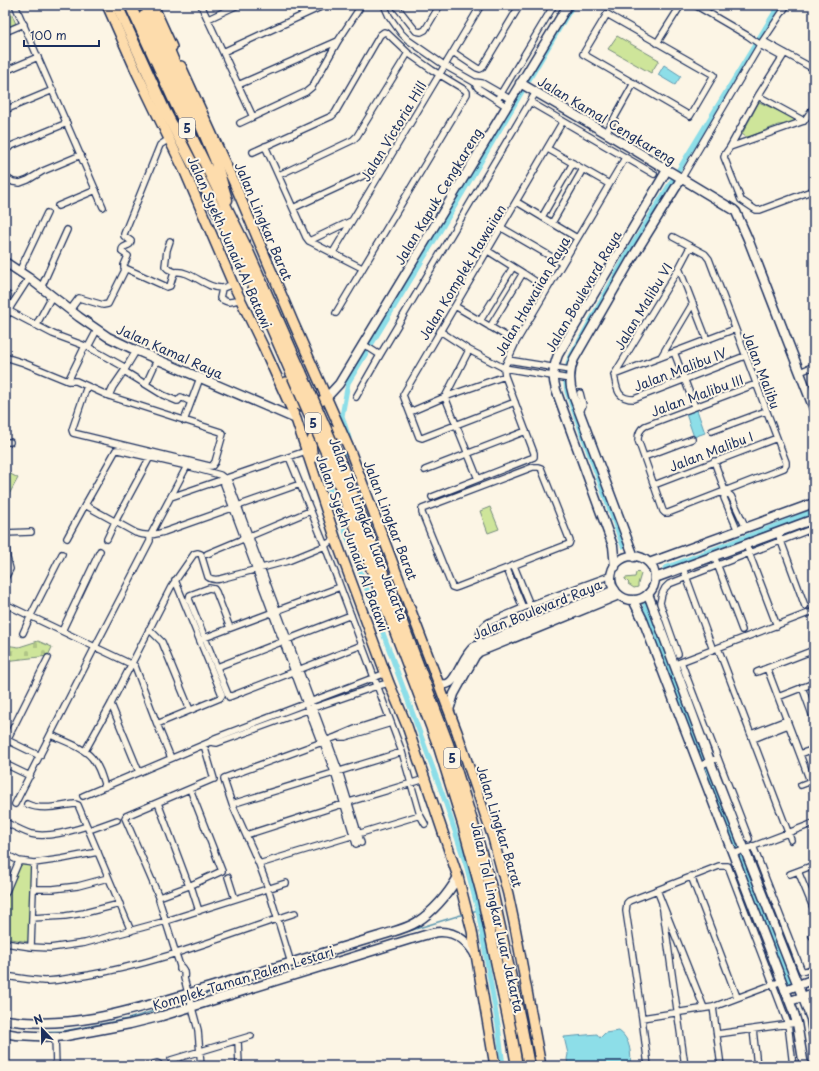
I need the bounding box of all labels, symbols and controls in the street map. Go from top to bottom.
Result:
scale bar [24,22,99,48]
text: 100 m [30,26,67,44]
street label: Jalan Kamal Cengkareng [534,71,680,169]
street label: Jalan Victoria Hill [355,77,431,185]
road number: 5 [179,118,195,138]
street label: Jalan Kapuk Cengkareng [390,124,486,268]
street label: Jalan Syekh Junaid Al Batawi [183,153,277,331]
street label: Jalan Lingkar Barat [230,159,298,283]
street label: Jalan Komplek Hawaiian [414,201,510,343]
street label: Jalan Boulevard Raya [540,226,626,355]
street label: Jalan Hawaiian Raya [490,232,574,359]
street label: Jalan Malibu VI [609,259,677,353]
street label: Jalan Kamal Raya [114,319,227,383]
street label: Jalan Malibu [739,329,785,411]
street label: Jalan Malibu IV [631,342,729,396]
street label: Jalan Malibu III [648,369,746,421]
road number: 5 [305,413,321,433]
street label: Jalan Malibu I [666,426,756,476]
street label: Jalan Tol Lingkar Luar Jakarta [325,434,413,624]
street label: Jalan Syekh Junaid Al Batawi [312,452,394,634]
street label: Jalan Lingkar Barat [359,457,423,583]
street label: Jalan Boulevard Raya [470,574,605,644]
road number: 5 [444,748,460,768]
street label: Jalan Lingkar Barat [472,763,528,889]
street label: Jalan Tol Lingkar Luar Jakarta [467,820,529,1015]
street label: Komplek Taman Palem Lestari [150,941,336,1015]
north arrow [22,1009,62,1049]
text: N [31,1010,46,1029]

